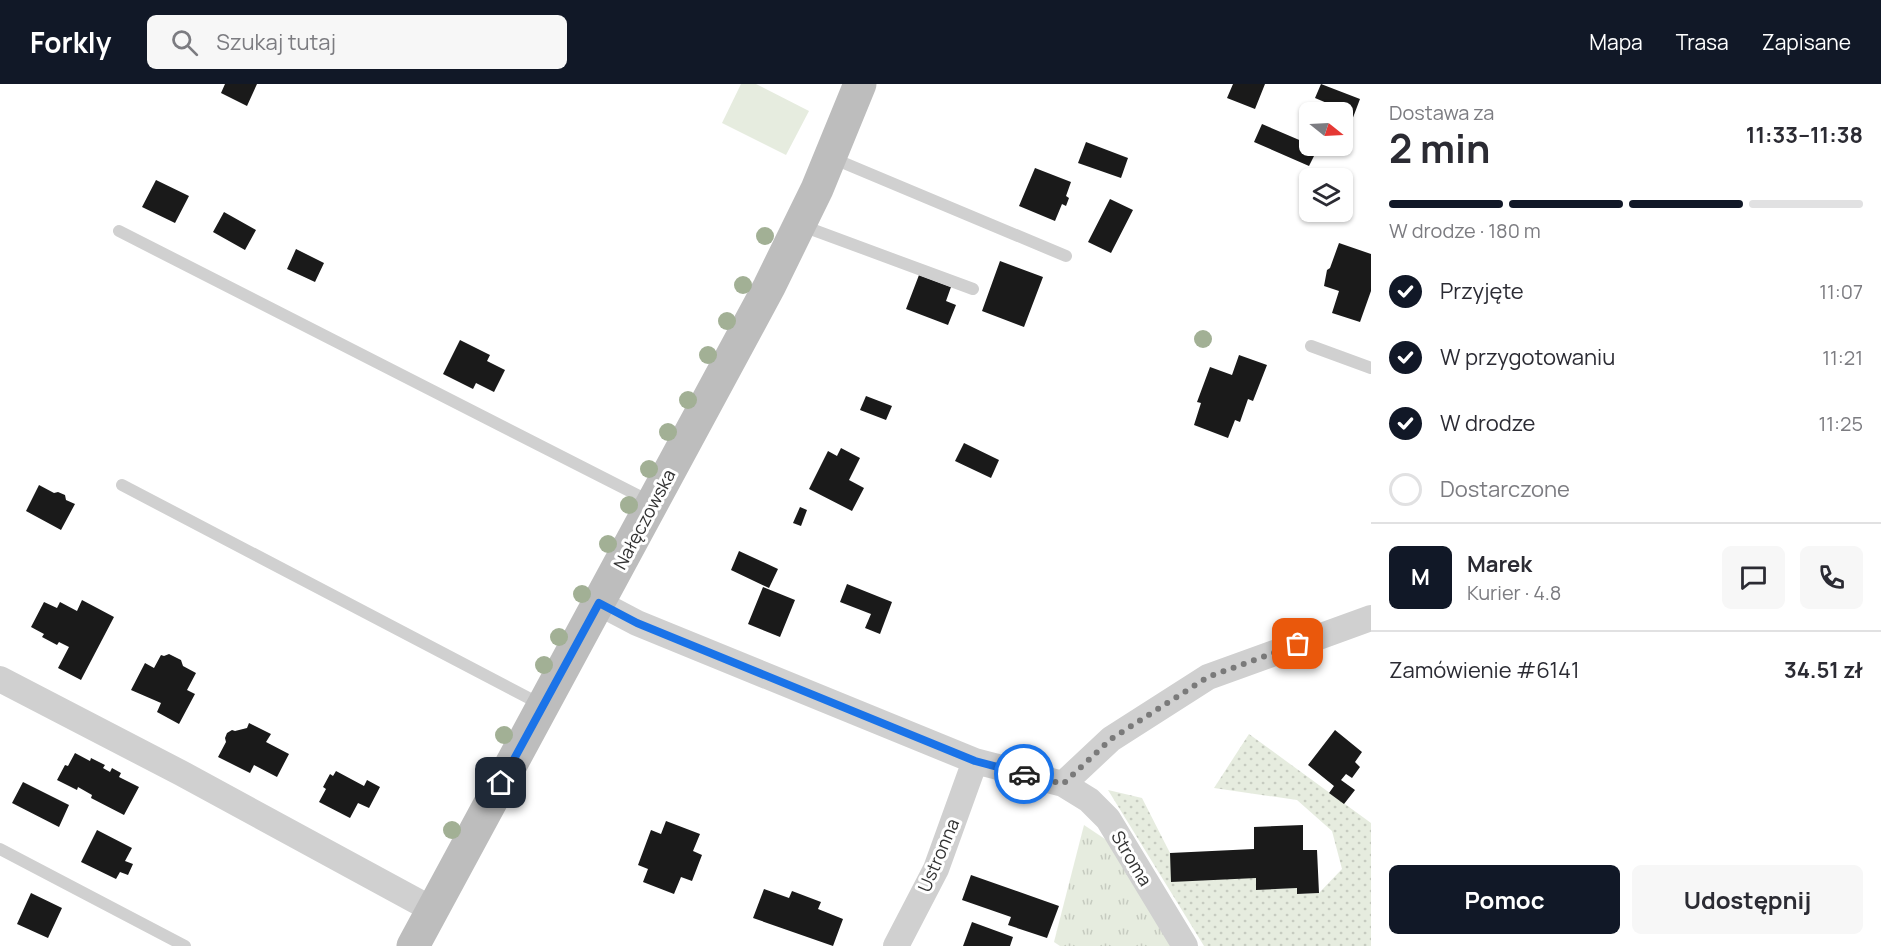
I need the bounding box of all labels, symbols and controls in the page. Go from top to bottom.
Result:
search box [147,15,567,69]
text: Forkly [30,23,111,61]
icon: search [168,26,201,59]
text: Szukaj tutaj [216,27,336,57]
text: Mapa [1589,28,1643,56]
text: Trasa [1676,28,1729,56]
text: Zapisane [1762,28,1851,56]
text: Dostawa za [1389,99,1494,126]
north arrow [1299,102,1353,156]
map controls [1299,102,1353,222]
text: 11:33–11:38 [1746,120,1863,150]
text: 2 min [1389,121,1490,175]
button: layers [1299,168,1353,222]
text: W drodze · 180 m [1389,217,1541,244]
icon: check [1389,275,1422,308]
text: Przyjęte [1440,276,1524,306]
text: 11:07 [1819,278,1863,305]
icon: check [1389,341,1422,374]
text: W przygotowaniu [1440,342,1615,372]
text: 11:21 [1822,344,1863,371]
icon: check [1389,407,1422,440]
text: W drodze [1440,408,1535,438]
text: 11:25 [1818,410,1863,437]
street label: Nałęczowska [608,465,680,573]
text: Dostarczone [1440,474,1570,504]
button: chat [1722,546,1785,609]
button: phone [1800,546,1863,609]
text: Marek [1467,549,1532,579]
text: M [1411,562,1430,592]
text: Kurier · 4.8 [1467,579,1561,606]
pin [1272,618,1323,669]
icon: bag [1281,627,1314,660]
text: Zamówienie #6141 [1389,655,1580,685]
text: 34.51 zł [1784,655,1863,685]
courier [994,744,1054,804]
pin [475,757,526,808]
icon: car [1008,758,1041,791]
icon: home [484,766,517,799]
street label: Ustronna [912,815,964,895]
street label: Stroma [1106,826,1158,890]
button: Pomoc [1389,865,1620,934]
button: Udostępnij [1632,865,1863,934]

